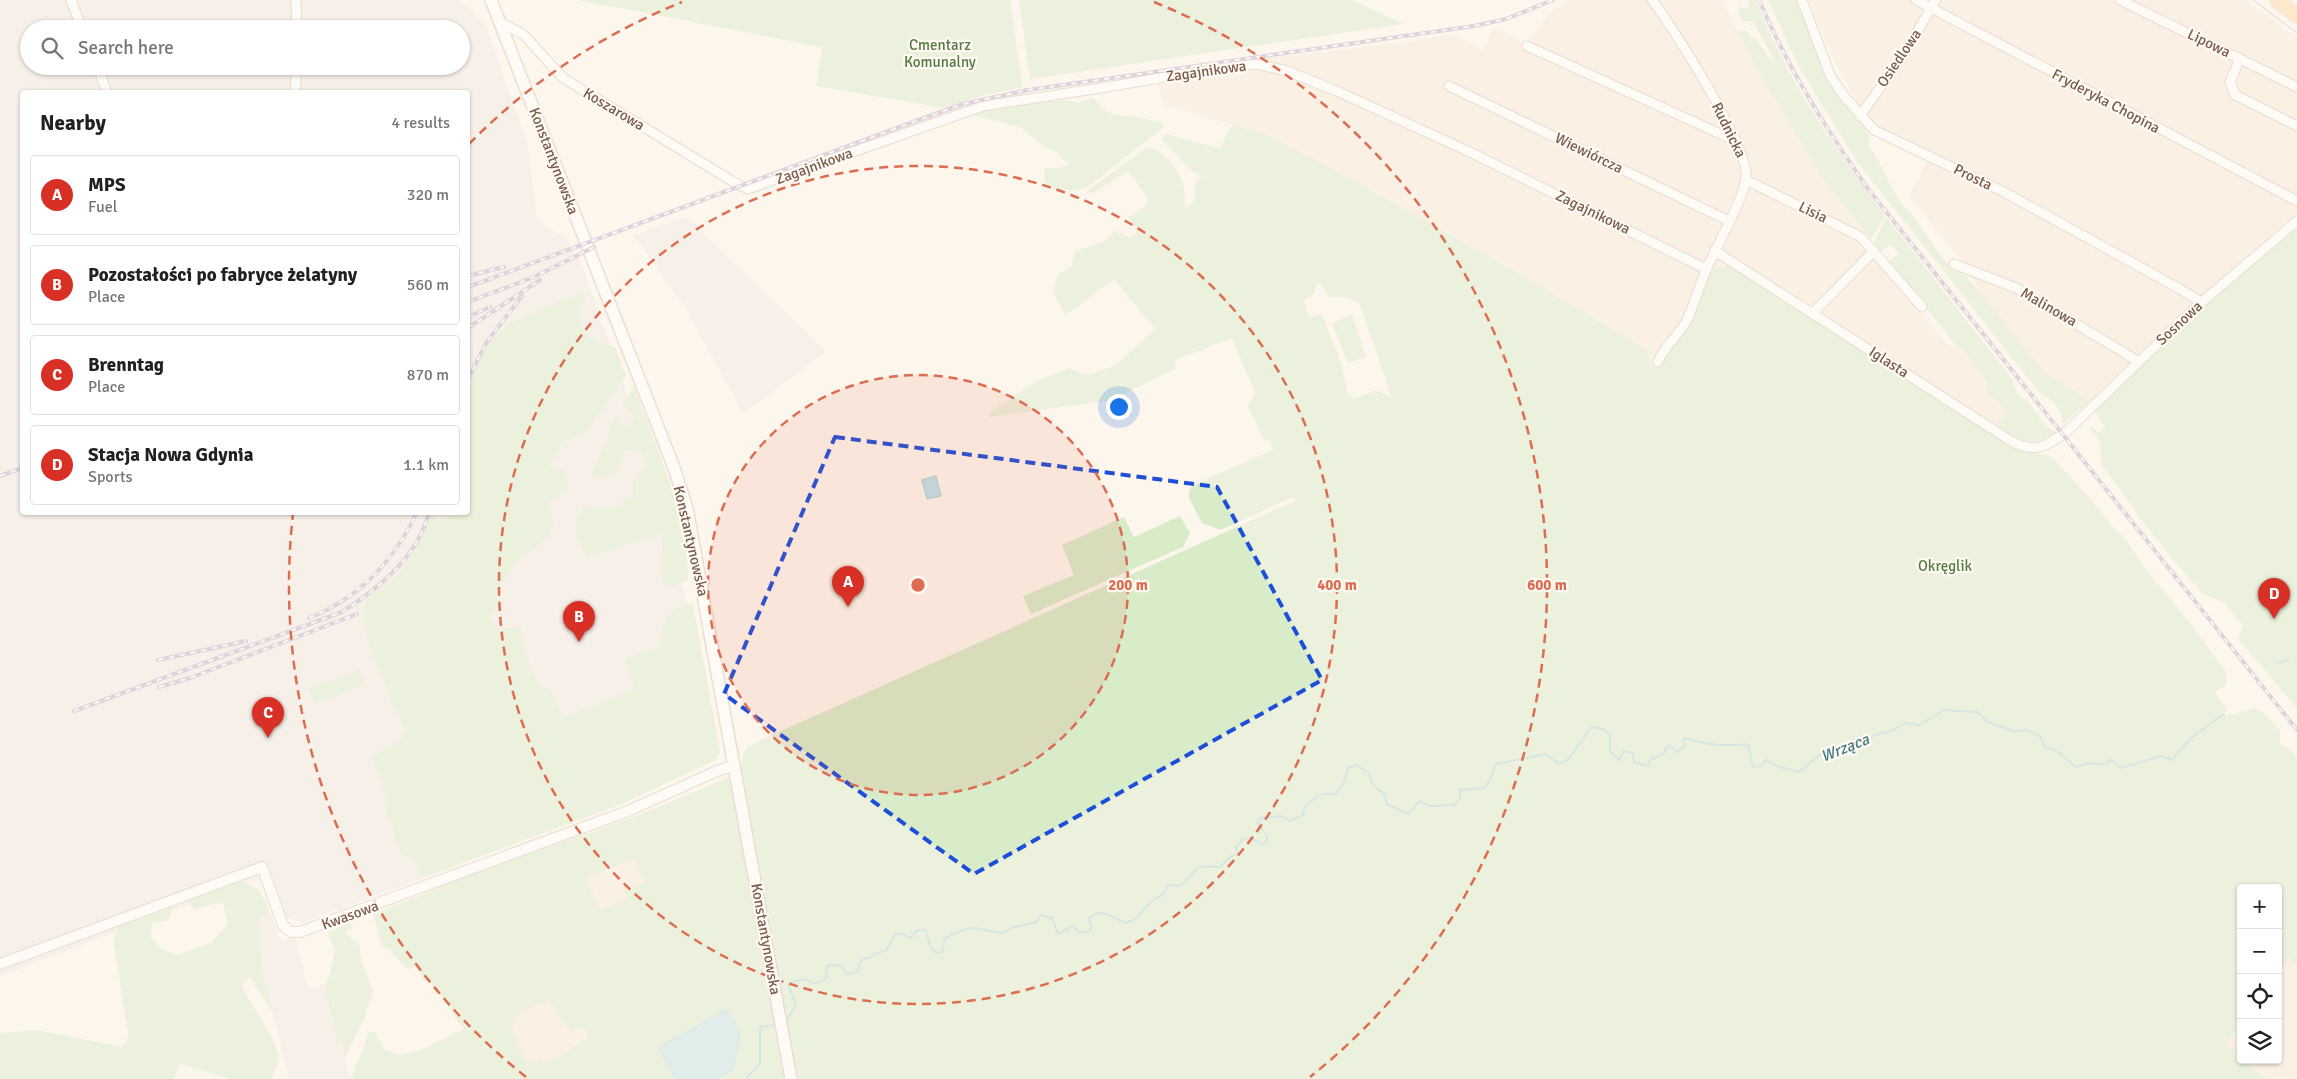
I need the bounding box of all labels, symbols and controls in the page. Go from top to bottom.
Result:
search box [20,20,470,75]
street label: Lipowa [2185,25,2233,61]
street label: Osiedlowa [1873,26,1925,90]
icon: search [38,34,66,62]
text: Search here [78,36,174,60]
park label: Cmentarz Komunalny [904,36,976,71]
street label: Zagajnikowa [1165,56,1247,86]
street label: Fryderyka Chopina [2049,65,2163,137]
street label: Koszarowa [580,84,648,134]
street label: Rudnicka [1708,99,1750,161]
street label: Konstantynowska [525,105,583,217]
text: Nearby [40,110,106,136]
text: 4 results [391,113,450,133]
street label: Wiewiórcza [1552,129,1626,177]
street label: Zagajnikowa [773,144,855,188]
street label: Prosta [1951,160,1995,194]
text: MPS [88,173,126,197]
text: A [52,185,62,205]
text: 320 m [407,185,449,205]
street label: Zagajnikowa [1553,186,1633,238]
text: Fuel [88,197,117,217]
street label: Lisia [1796,197,1830,227]
text: Pozostałości po fabryce żelatyny [88,263,357,287]
text: B [52,275,62,295]
text: 560 m [407,275,449,295]
street label: Malinowa [2018,284,2080,330]
text: Place [88,287,125,307]
street label: Sosnowa [2152,297,2206,349]
street label: Iglasta [1866,343,1912,381]
text: Brenntag [88,353,164,377]
text: C [52,365,62,385]
text: 870 m [407,365,449,385]
text: Place [88,377,125,397]
your location [1106,394,1132,420]
text: Stacja Nowa Gdynia [88,443,253,467]
text: D [52,455,62,475]
text: 1.1 km [403,455,449,475]
text: Sports [88,467,133,487]
street label: Konstantynowska [670,484,712,598]
park label: Okręglik [1918,557,1972,575]
pin: A [832,566,864,607]
centre of rings [909,576,927,594]
text: 200 m [1108,576,1148,594]
text: 400 m [1317,576,1357,594]
text: 600 m [1527,576,1567,594]
pin: D [2258,578,2290,619]
pin: B [563,601,595,642]
pin: C [252,697,284,738]
water label: Wrząca [1818,729,1873,767]
street label: Konstantynowska [747,882,785,996]
map controls [2237,884,2282,1064]
button: + [2237,884,2282,929]
street label: Kwasowa [319,896,381,934]
button: − [2237,929,2282,974]
button: locate [2237,974,2282,1019]
button: layers [2237,1019,2282,1064]

